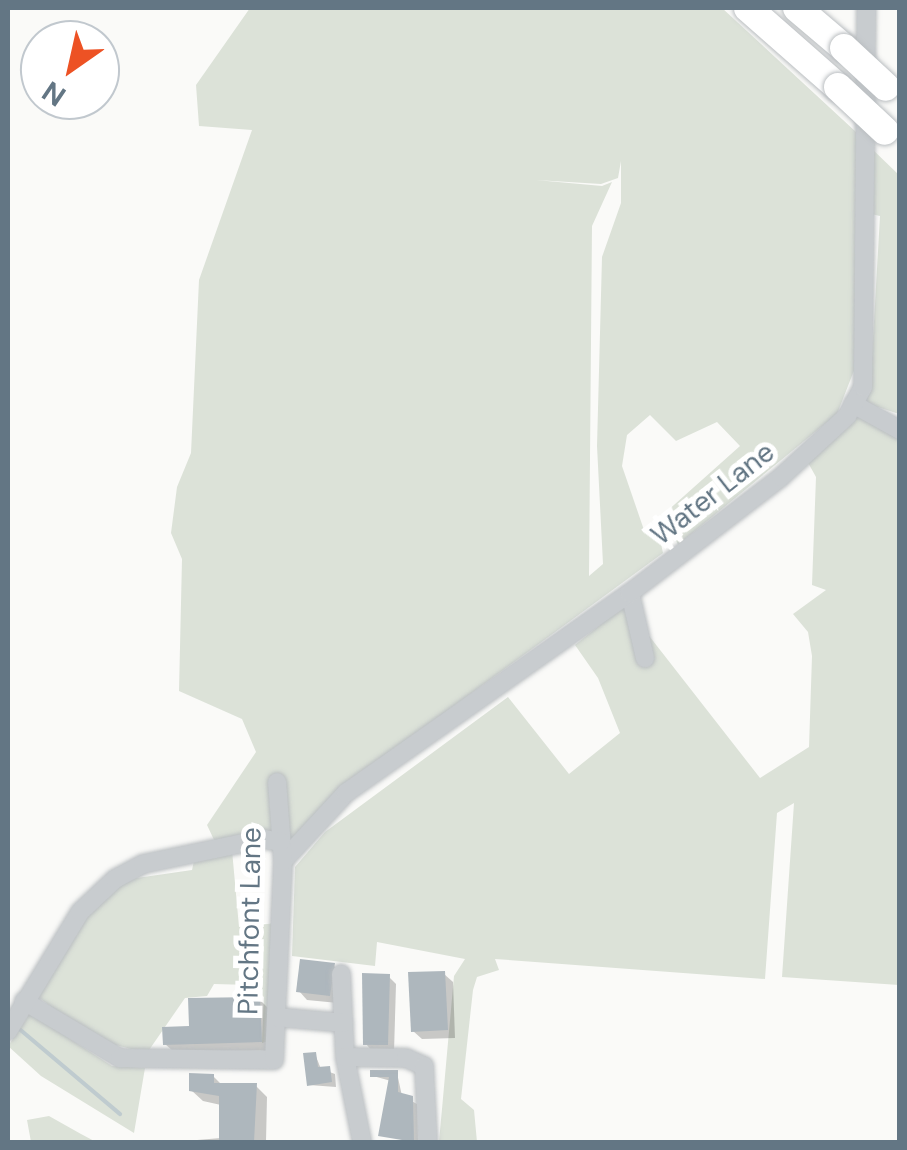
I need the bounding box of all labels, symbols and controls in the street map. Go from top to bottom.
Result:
north arrow [20,20,120,120]
text: N [35,73,73,115]
street label: Water Lane [645,436,781,552]
street label: Pitchfont Lane [232,827,268,1015]

